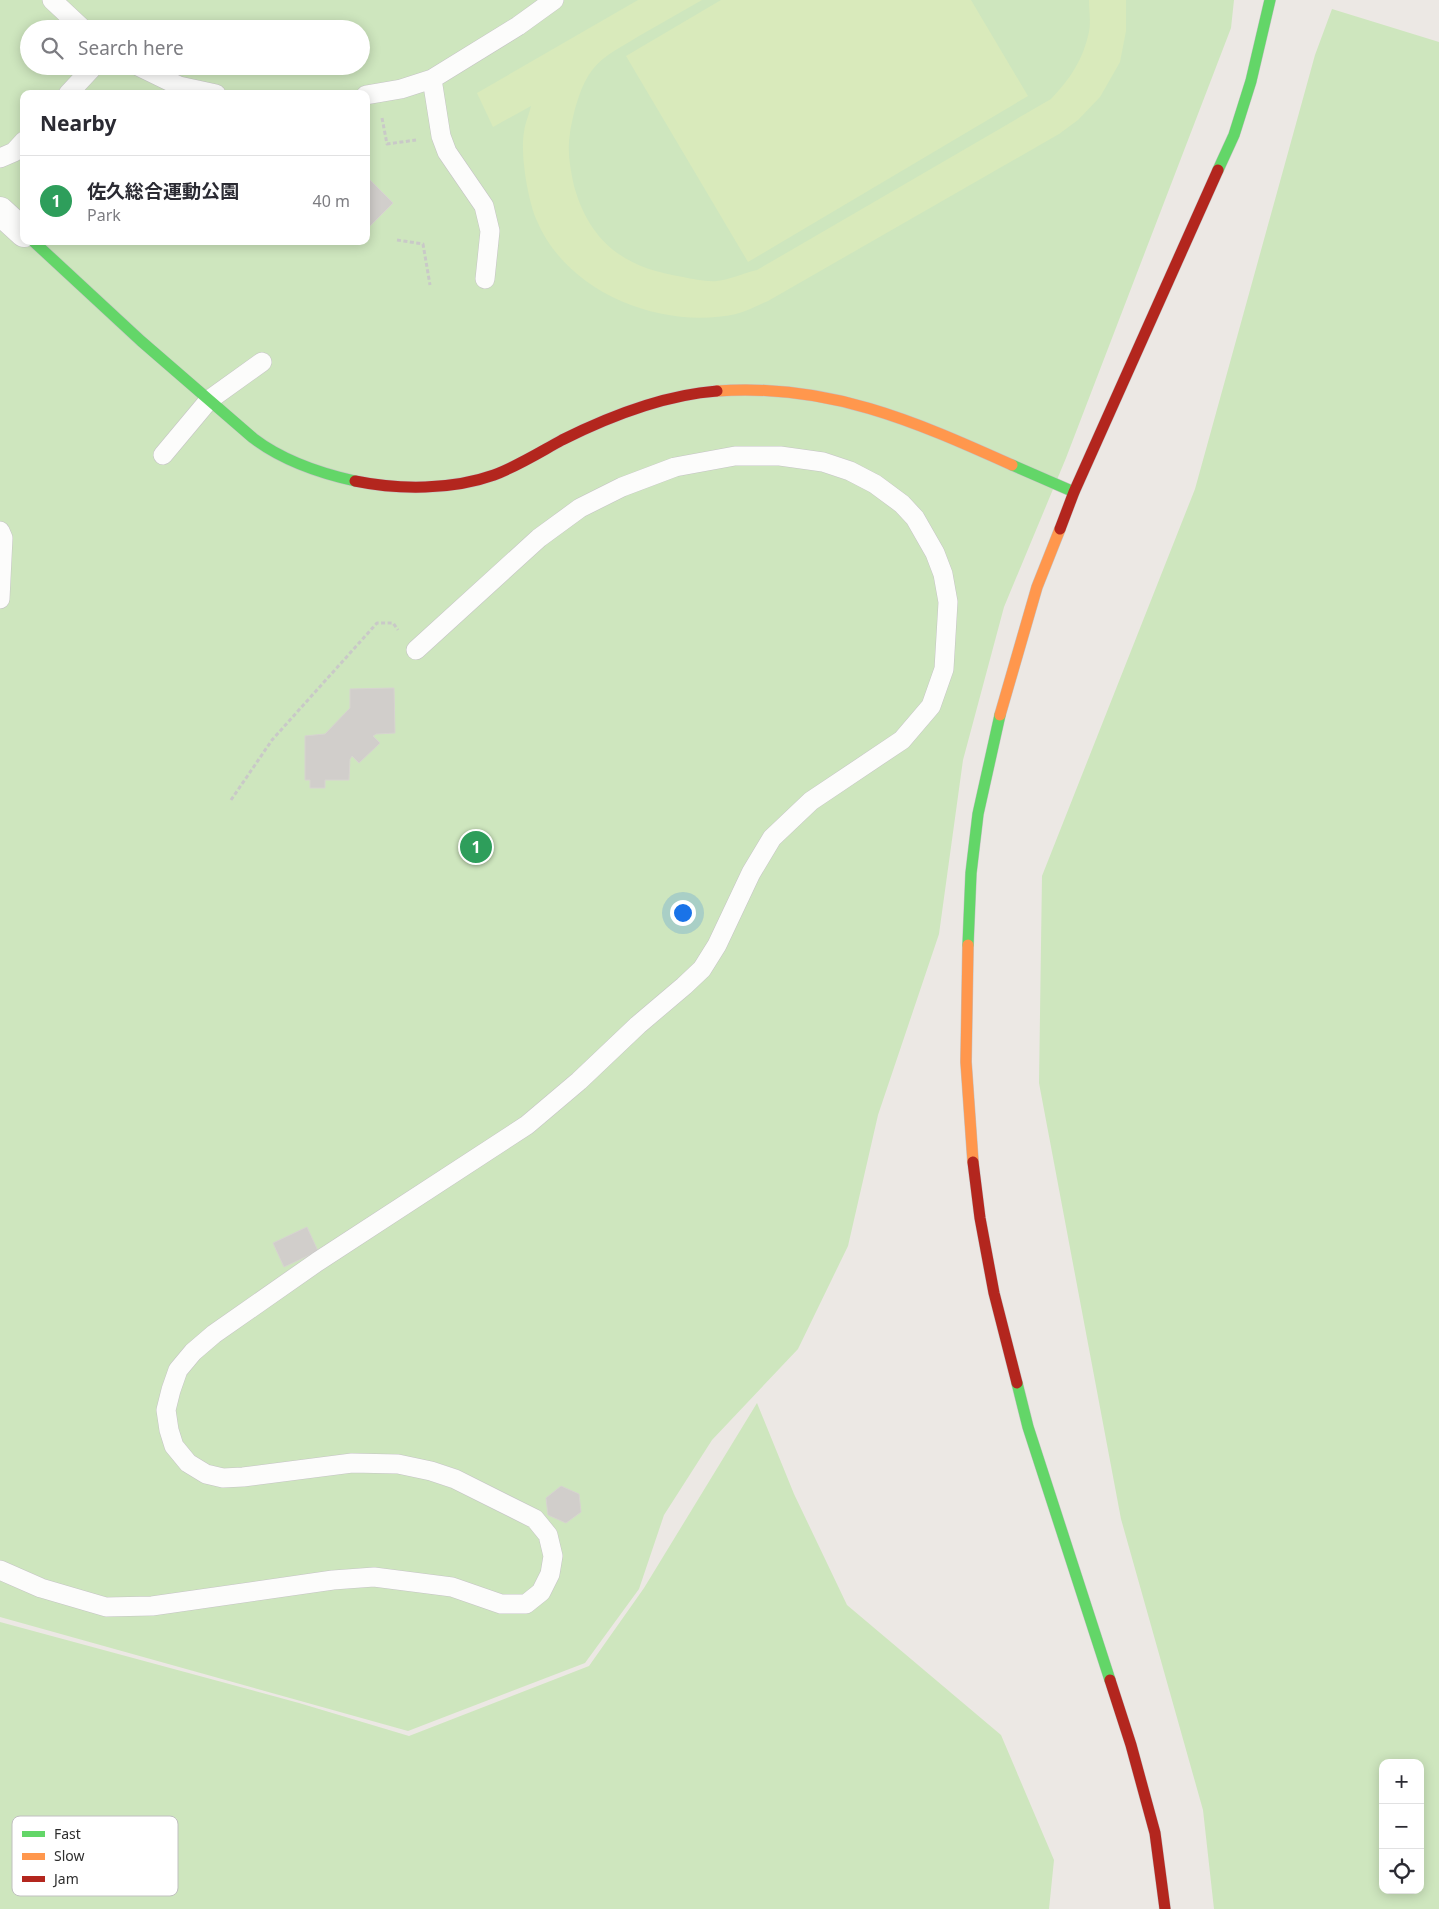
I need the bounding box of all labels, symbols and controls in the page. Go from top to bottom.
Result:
search box [20,20,370,75]
icon: search [38,34,66,62]
text: Search here [78,35,184,61]
text: Nearby [40,109,116,137]
text: 佐久総合運動公園 [87,178,239,204]
text: 1 [51,190,61,212]
text: 40 m [313,190,350,212]
text: Park [87,204,121,226]
pin: 1 [460,828,492,866]
your location [670,900,696,926]
map controls [1379,1759,1424,1894]
button: + [1379,1759,1424,1804]
button: − [1379,1804,1424,1849]
legend [12,1816,178,1896]
text: Fast [54,1824,81,1843]
text: Slow [54,1846,85,1865]
button: locate [1379,1849,1424,1894]
text: Jam [52,1869,79,1888]

